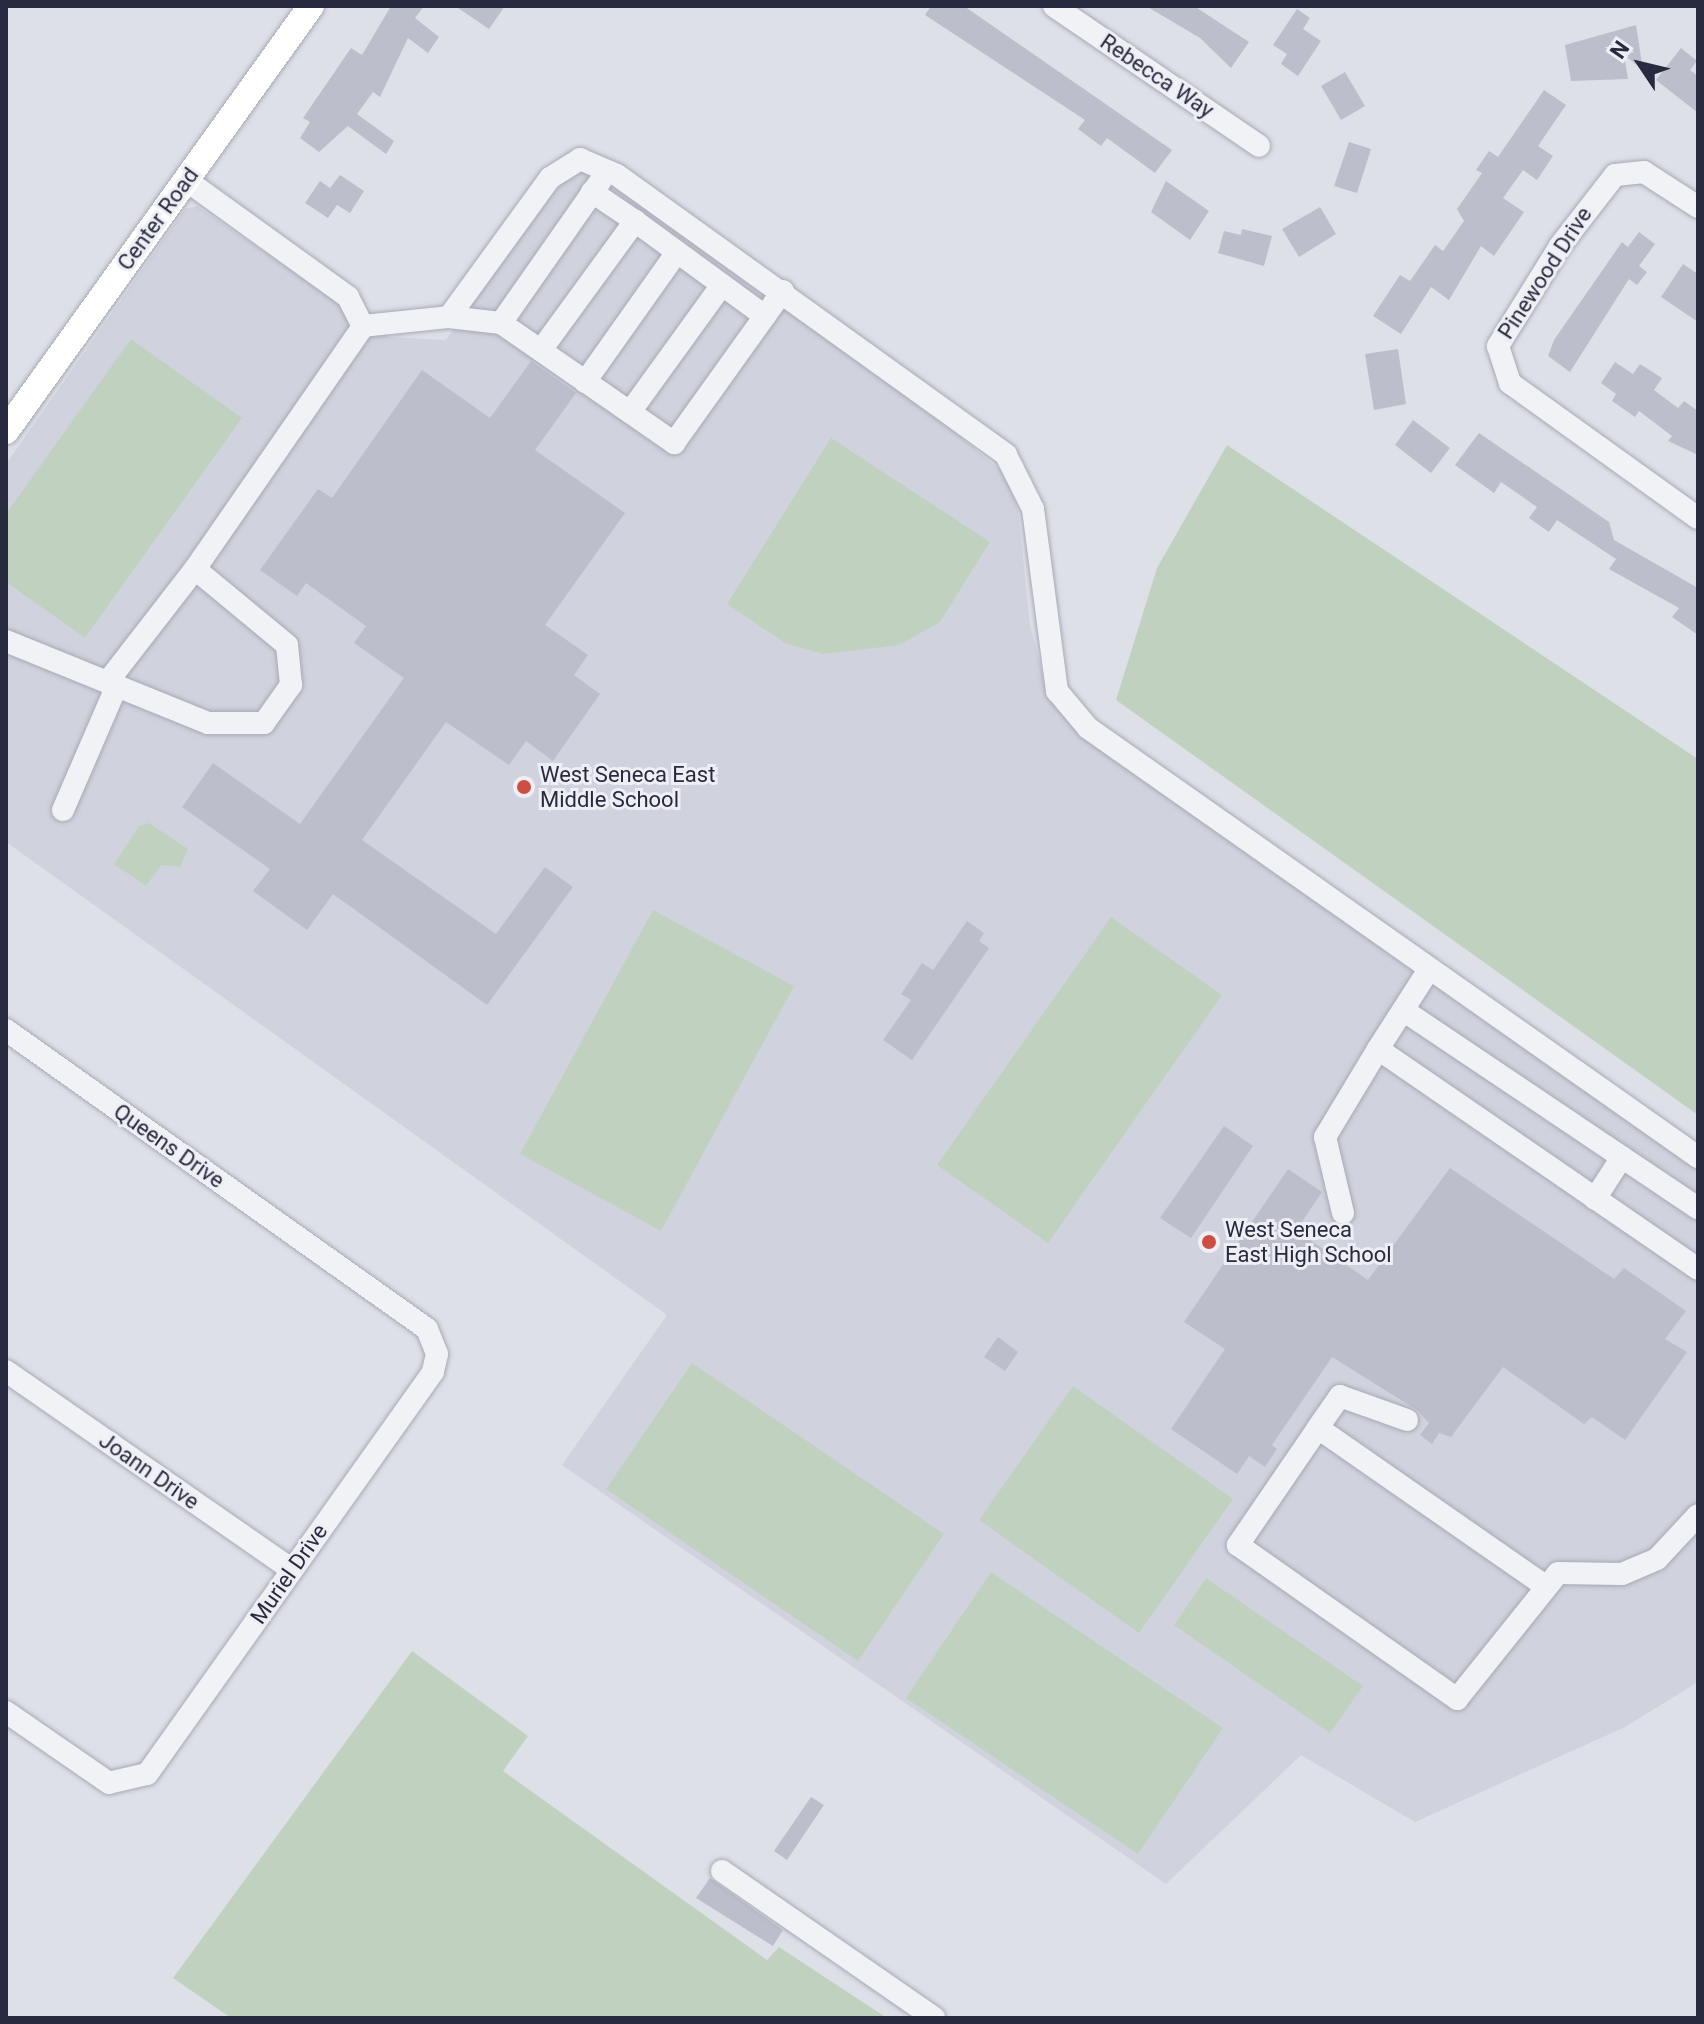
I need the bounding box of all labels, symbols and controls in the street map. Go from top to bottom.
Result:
north arrow [1600,24,1680,104]
street label: Rebecca Way [1095,28,1219,124]
text: N [1605,36,1635,63]
street label: Center Road [112,163,204,275]
street label: Pinewood Drive [1493,202,1597,344]
place label: West Seneca East Middle School [540,761,715,812]
marker: West Seneca East Middle School [515,778,533,796]
street label: Queens Drive [109,1098,229,1194]
place label: West Seneca East High School [1225,1216,1392,1268]
marker: West Seneca East High School [1200,1233,1218,1251]
street label: Joann Drive [94,1427,204,1515]
street label: Muriel Drive [245,1519,333,1629]

